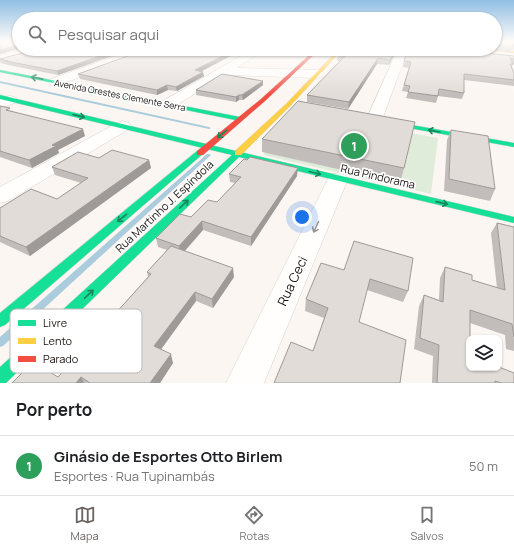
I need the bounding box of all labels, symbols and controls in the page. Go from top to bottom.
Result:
search box [12,12,502,56]
icon: search [26,23,48,45]
text: Pesquisar aqui [58,24,159,45]
one-way arrow [31,74,44,82]
street label: Avenida Orestes Clemente Serra [53,76,187,114]
one-way arrow [72,113,85,120]
one-way arrow [428,127,441,135]
one-way arrow [216,130,227,138]
pin: 1 [341,131,367,161]
street label: Rua Martinho J. Espíndola [112,157,216,255]
street label: Rua Pindorama [339,160,417,192]
one-way arrow [308,170,321,178]
one-way arrow [178,200,188,209]
one-way arrow [435,200,448,208]
your location [292,207,312,227]
one-way arrow [117,213,128,222]
one-way arrow [312,221,319,233]
street label: Rua Ceci [273,253,311,309]
one-way arrow [84,289,94,299]
legend [10,309,142,373]
text: Livre [43,315,68,330]
text: Lento [43,333,73,348]
map controls [466,335,502,371]
button: layers [466,335,502,371]
text: Parado [43,351,79,366]
text: Por perto [16,398,92,421]
text: Ginásio de Esportes Otto Birlem [54,446,283,467]
text: 1 [26,457,32,475]
text: 50 m [469,457,498,475]
text: Esportes · Rua Tupinambás [54,467,215,485]
tab: Mapa [71,504,99,543]
tab: Rotas [240,504,269,543]
tab: Salvos [410,504,443,543]

